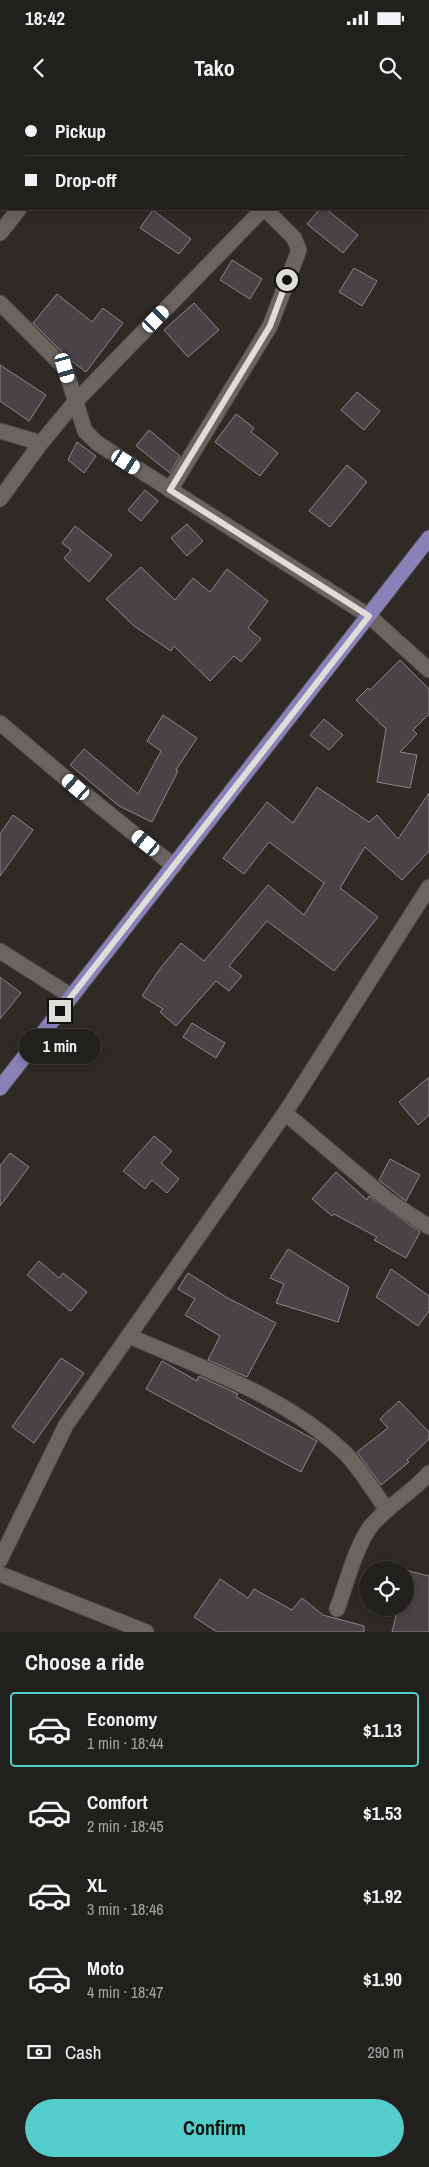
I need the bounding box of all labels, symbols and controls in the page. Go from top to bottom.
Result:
text: 18:42 [25,5,65,31]
text: Tako [194,53,235,83]
icon: back [25,54,53,82]
icon: search [376,54,404,82]
text: Pickup [55,118,106,144]
text: Drop-off [55,167,116,193]
route start [276,269,298,291]
car [140,303,171,335]
car [53,352,76,384]
car [109,448,142,476]
car [59,771,92,803]
car [129,828,162,858]
route end [49,1000,71,1022]
callout: 1 min [19,1028,101,1064]
text: 1 min [43,1035,77,1057]
map controls [359,1561,414,1616]
button: locate [359,1561,414,1616]
text: Choose a ride [25,1647,144,1677]
text: Economy [87,1706,157,1732]
icon: car [27,1707,72,1752]
text: $1.13 [363,1717,402,1743]
text: 1 min · 18:44 [87,1732,164,1754]
text: Comfort [87,1789,148,1815]
icon: car [27,1790,72,1835]
text: $1.53 [363,1800,402,1826]
text: 2 min · 18:45 [87,1815,164,1837]
text: XL [87,1872,107,1898]
icon: car [27,1873,72,1918]
text: $1.92 [363,1883,402,1909]
text: 3 min · 18:46 [87,1898,164,1920]
text: Moto [87,1955,124,1981]
icon: car [27,1956,72,2001]
text: $1.90 [363,1966,402,1992]
text: 4 min · 18:47 [87,1981,164,2003]
icon: cash [25,2038,53,2066]
text: Cash [65,2039,101,2065]
text: 290 m [368,2041,404,2063]
button: Confirm [25,2099,404,2157]

